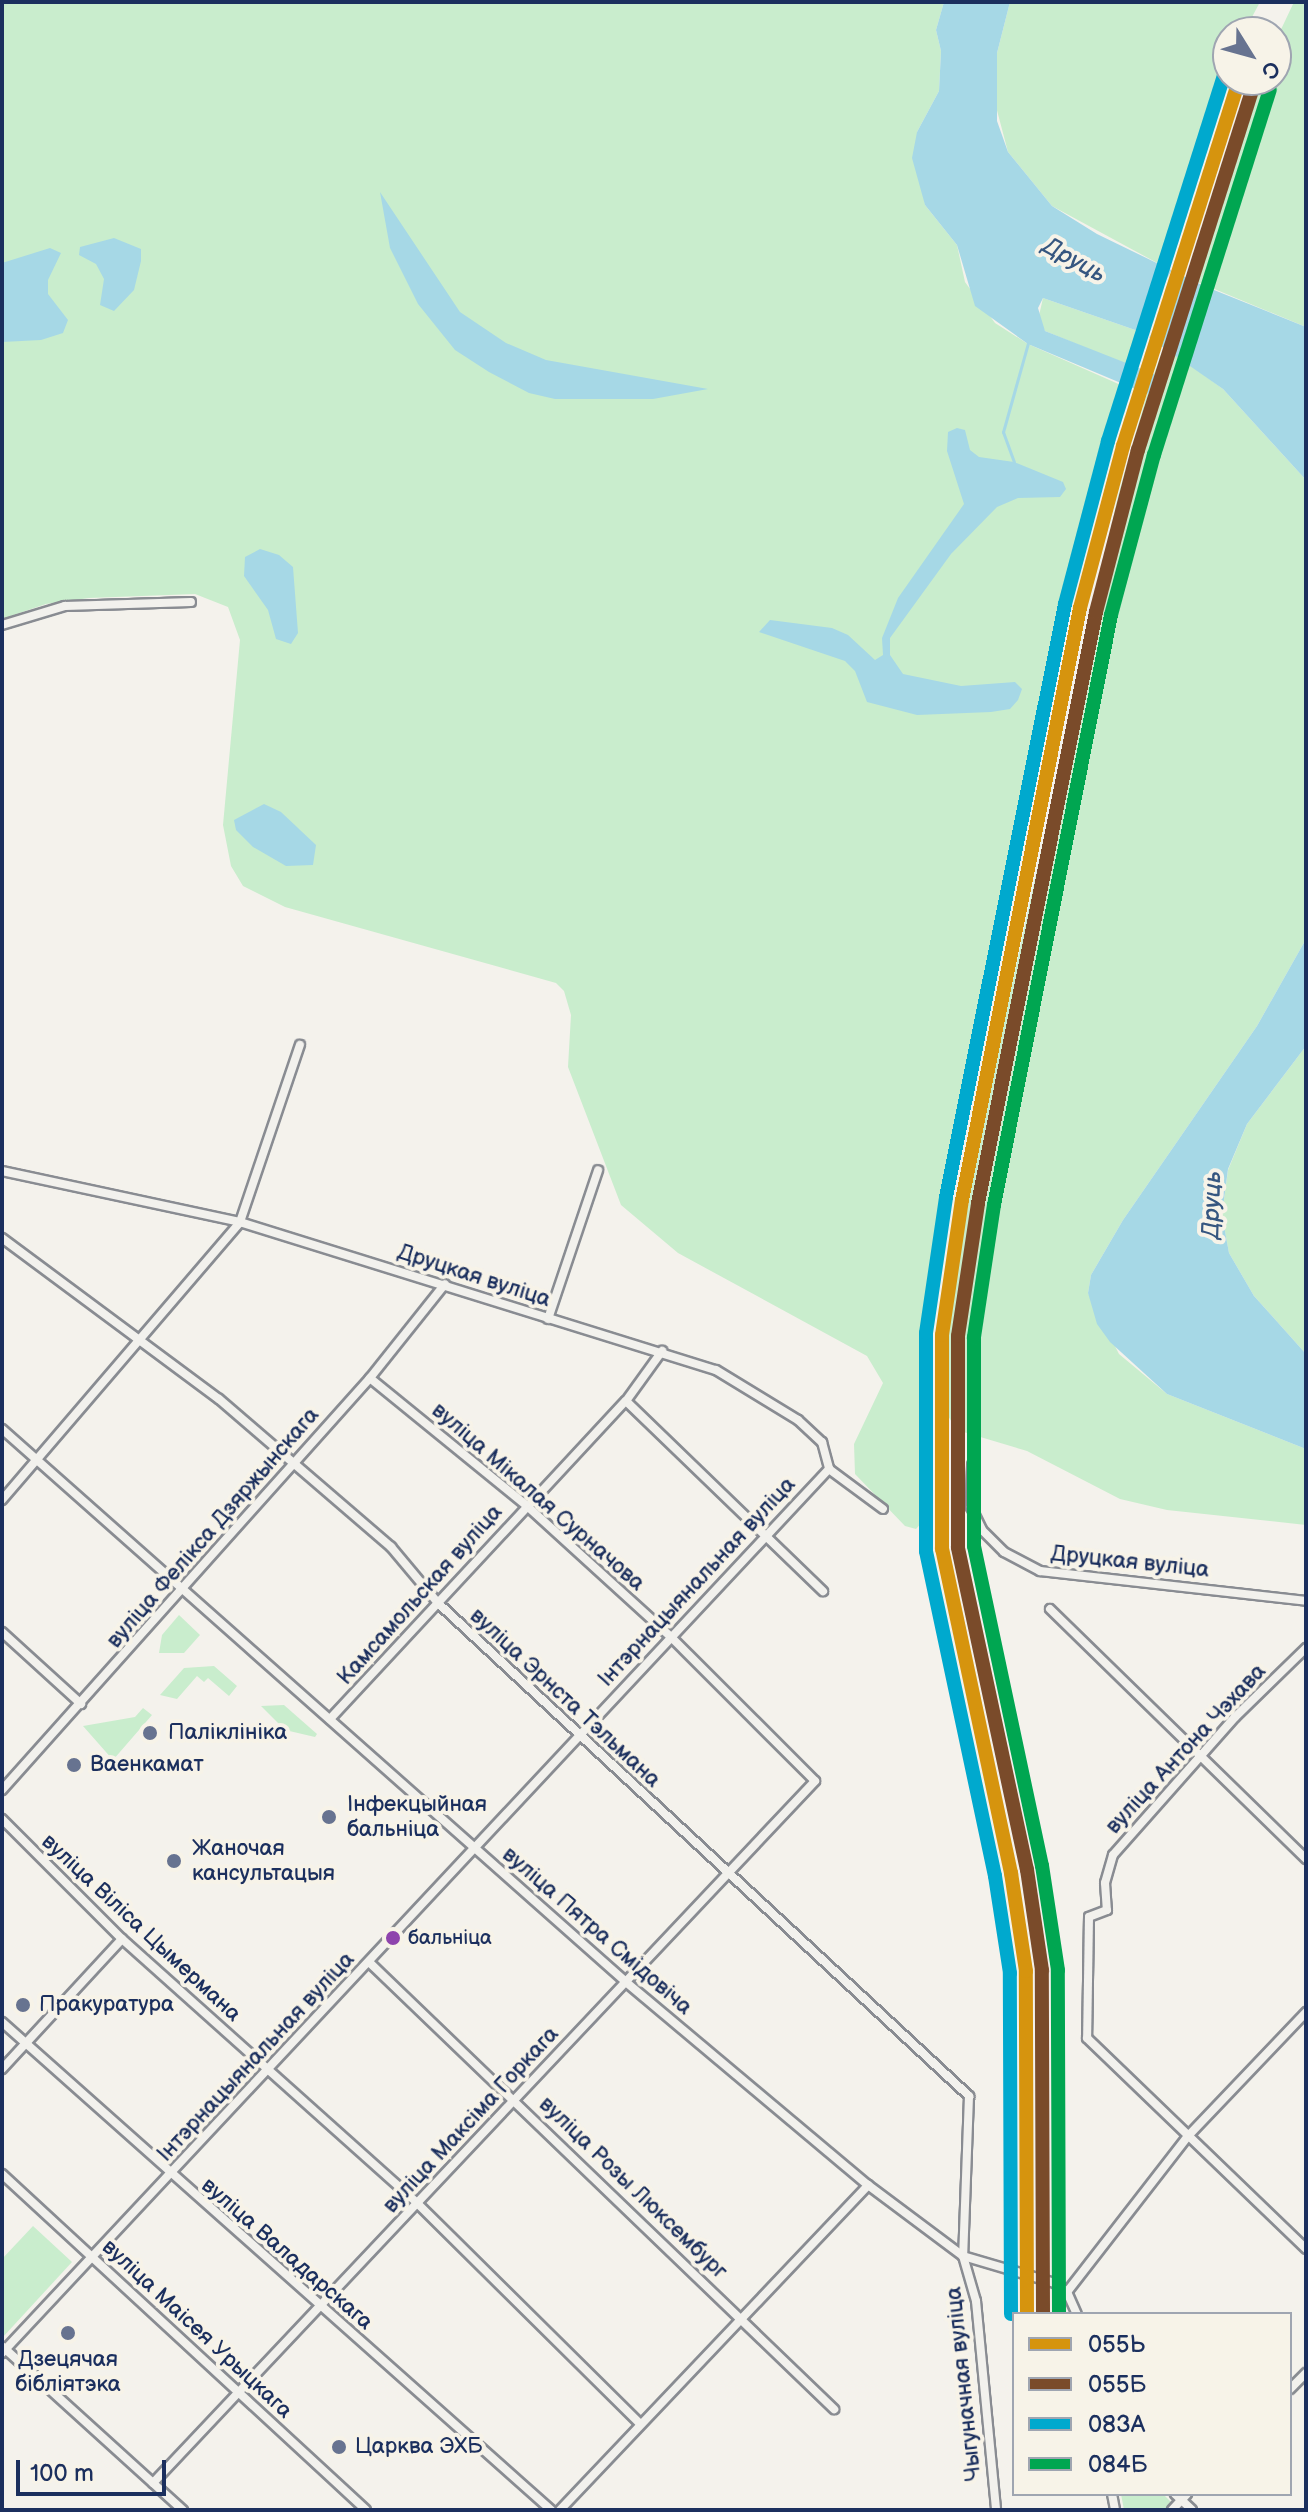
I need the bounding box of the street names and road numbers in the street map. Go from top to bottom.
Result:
street label: Друцкая вуліца [394,1239,554,1313]
street label: вуліца Мікалая Сурначова [426,1397,650,1597]
street label: вуліца Фелікса Дзяржынскага [101,1402,325,1654]
street label: Інтэрнацыянальная вуліца [593,1472,801,1692]
street label: Камсамольская вуліца [332,1499,508,1691]
street label: Друцкая вуліца [1050,1541,1210,1583]
street label: вуліца Эрнста Тэльмана [464,1603,666,1793]
street label: вуліца Антона Чэхава [1100,1659,1272,1839]
street label: вуліца Віліса Цымермана [36,1829,246,2027]
street label: вуліца Пятра Смідовіча [497,1841,697,2021]
street label: Інтэрнацыянальная вуліца [152,1947,360,2167]
street label: вуліца Максіма Горкага [378,2021,564,2219]
street label: вуліца Розы Люксембург [533,2091,733,2285]
street label: вуліца Валадарскага [196,2172,378,2336]
street label: вуліца Маісея Урыцкага [96,2234,298,2424]
street label: Чыгуначная вуліца [941,2286,987,2482]

